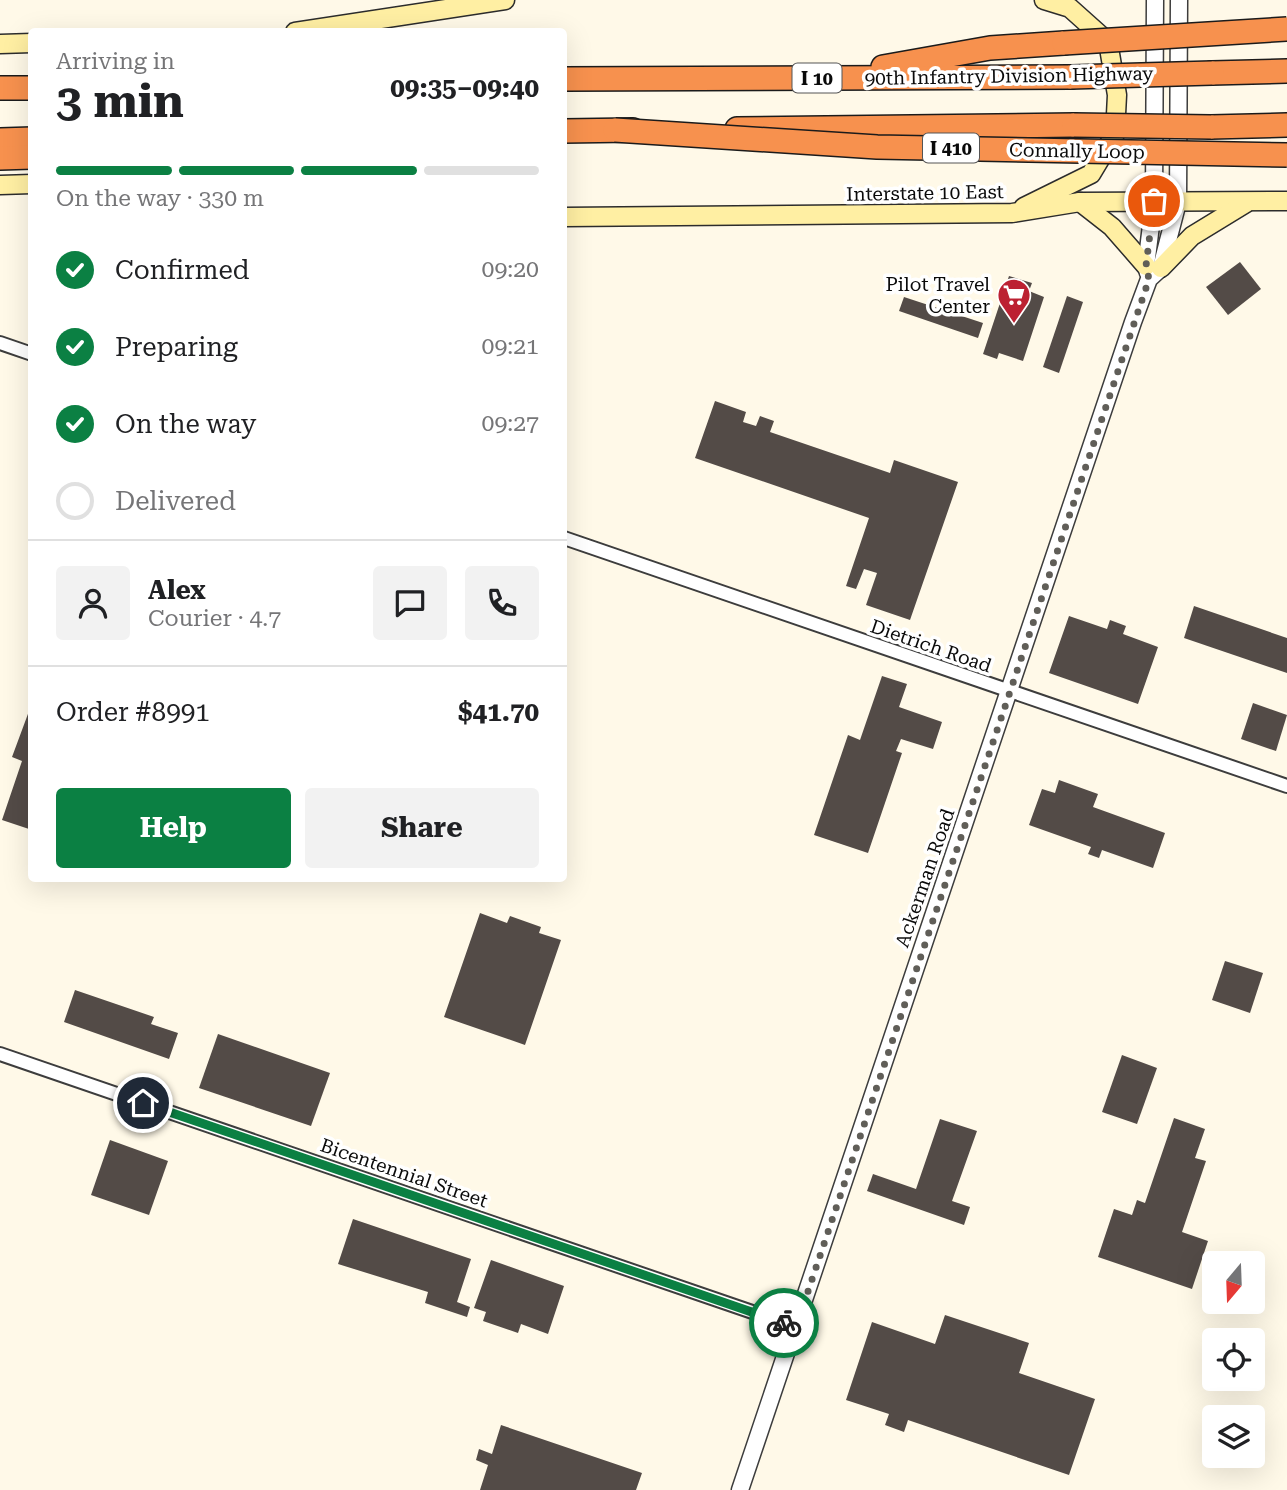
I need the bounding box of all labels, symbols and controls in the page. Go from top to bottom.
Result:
text: Arriving in [56,48,175,75]
street label: 90th Infantry Division Highway [864,62,1154,90]
road number: I 10 [792,64,842,92]
text: 09:35–09:40 [390,73,539,103]
text: 3 min [56,74,184,128]
road number: I 410 [923,134,979,162]
street label: Connally Loop [1009,138,1145,164]
pin [1124,171,1184,231]
street label: Interstate 10 East [846,180,1004,206]
icon: bag [1135,182,1173,220]
text: On the way · 330 m [56,185,264,212]
icon: check [56,251,94,289]
text: Confirmed [115,255,250,285]
text: 09:20 [482,256,539,283]
place label: Pilot Travel Center [886,273,990,318]
supermarket icon: Pilot Travel Center [995,276,1033,325]
icon: check [56,328,94,366]
text: Preparing [115,332,238,362]
text: 09:21 [482,333,539,360]
icon: check [56,405,94,443]
text: On the way [115,409,256,439]
text: 09:27 [482,410,539,437]
text: Delivered [115,486,236,516]
button: person [56,566,130,640]
button: chat [373,566,447,640]
button: phone [465,566,539,640]
text: Alex [148,575,206,605]
text: Courier · 4.7 [148,605,281,632]
street label: Dietrich Road [867,615,995,677]
text: Order #8991 [56,697,210,727]
text: $41.70 [458,697,539,727]
button: Help [56,788,291,868]
button: Share [305,788,539,868]
street label: Ackerman Road [891,806,959,950]
pin [113,1073,173,1133]
icon: home [124,1084,162,1122]
street label: Bicentennial Street [317,1134,491,1212]
north arrow [1202,1251,1265,1314]
map controls [1202,1251,1265,1468]
courier [749,1288,819,1358]
icon: bike [765,1304,803,1342]
button: locate [1202,1328,1265,1391]
button: layers [1202,1405,1265,1468]

